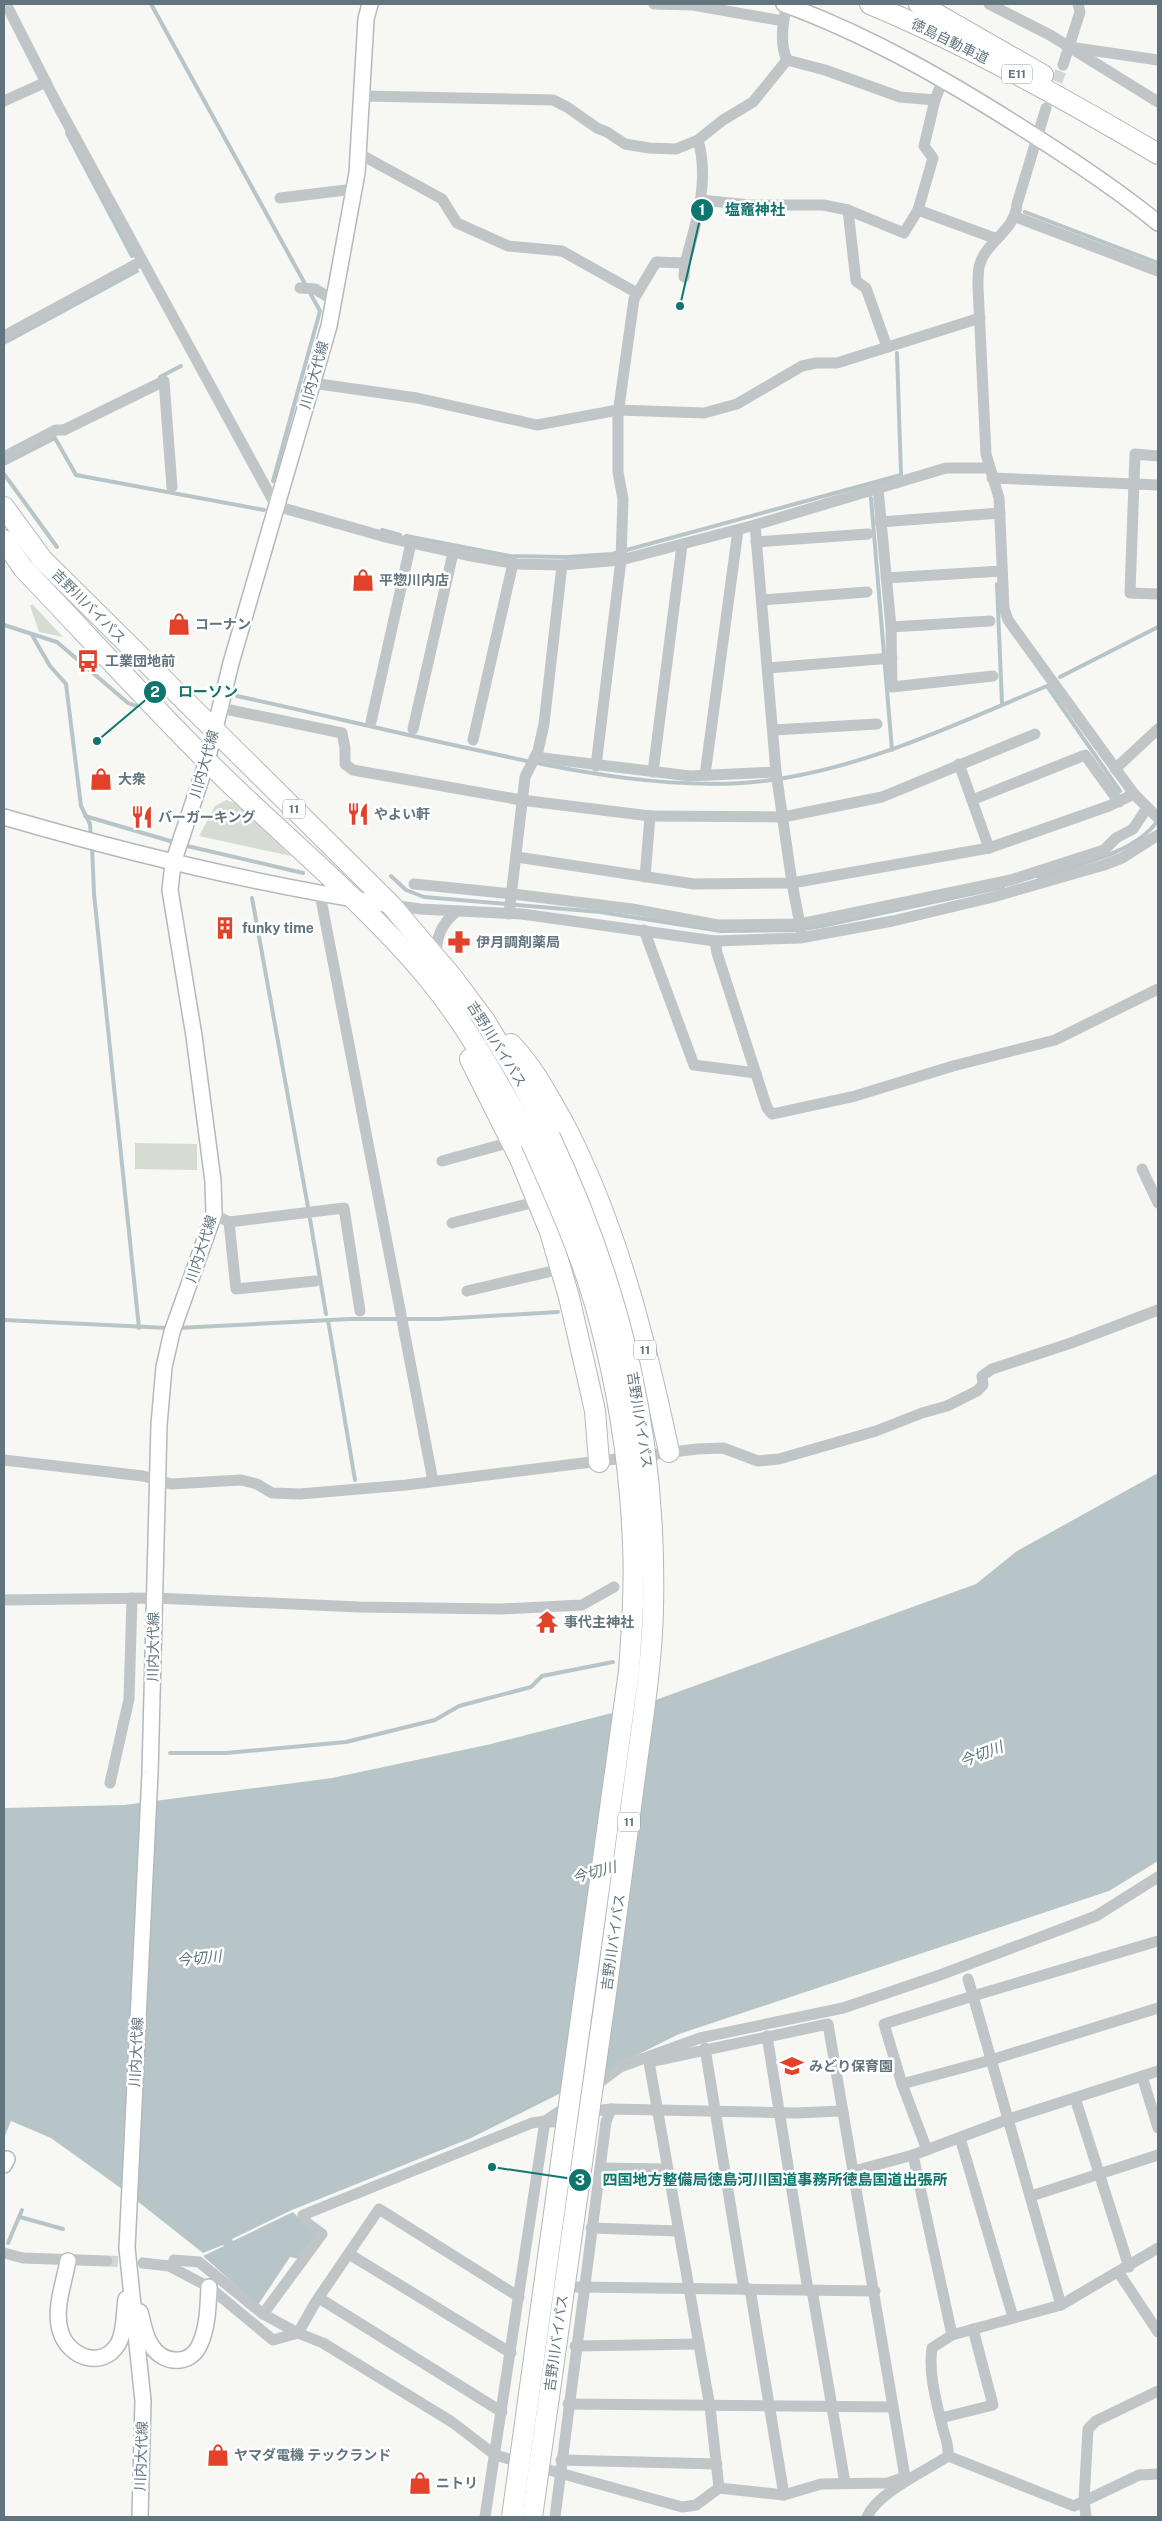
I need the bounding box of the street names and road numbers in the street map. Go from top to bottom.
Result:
street label: 徳島自動車道 [909,15,991,67]
road number: E11 [1002,64,1032,84]
street label: 川内大代線 [297,339,331,411]
street label: 吉野川バイパス [49,566,129,646]
street label: 川内大代線 [187,728,221,800]
road number: 11 [283,800,305,819]
street label: 吉野川バイパス [464,998,530,1090]
street label: 川内大代線 [183,1213,219,1285]
road number: 11 [634,1340,656,1360]
street label: 吉野川バイパス [624,1370,656,1470]
street label: 川内大代線 [144,1612,162,1682]
road number: 11 [618,1812,640,1831]
street label: 吉野川バイパス [598,1892,628,1992]
street label: 川内大代線 [126,2017,146,2087]
street label: 吉野川バイパス [541,2293,571,2393]
street label: 川内大代線 [132,2421,150,2491]

